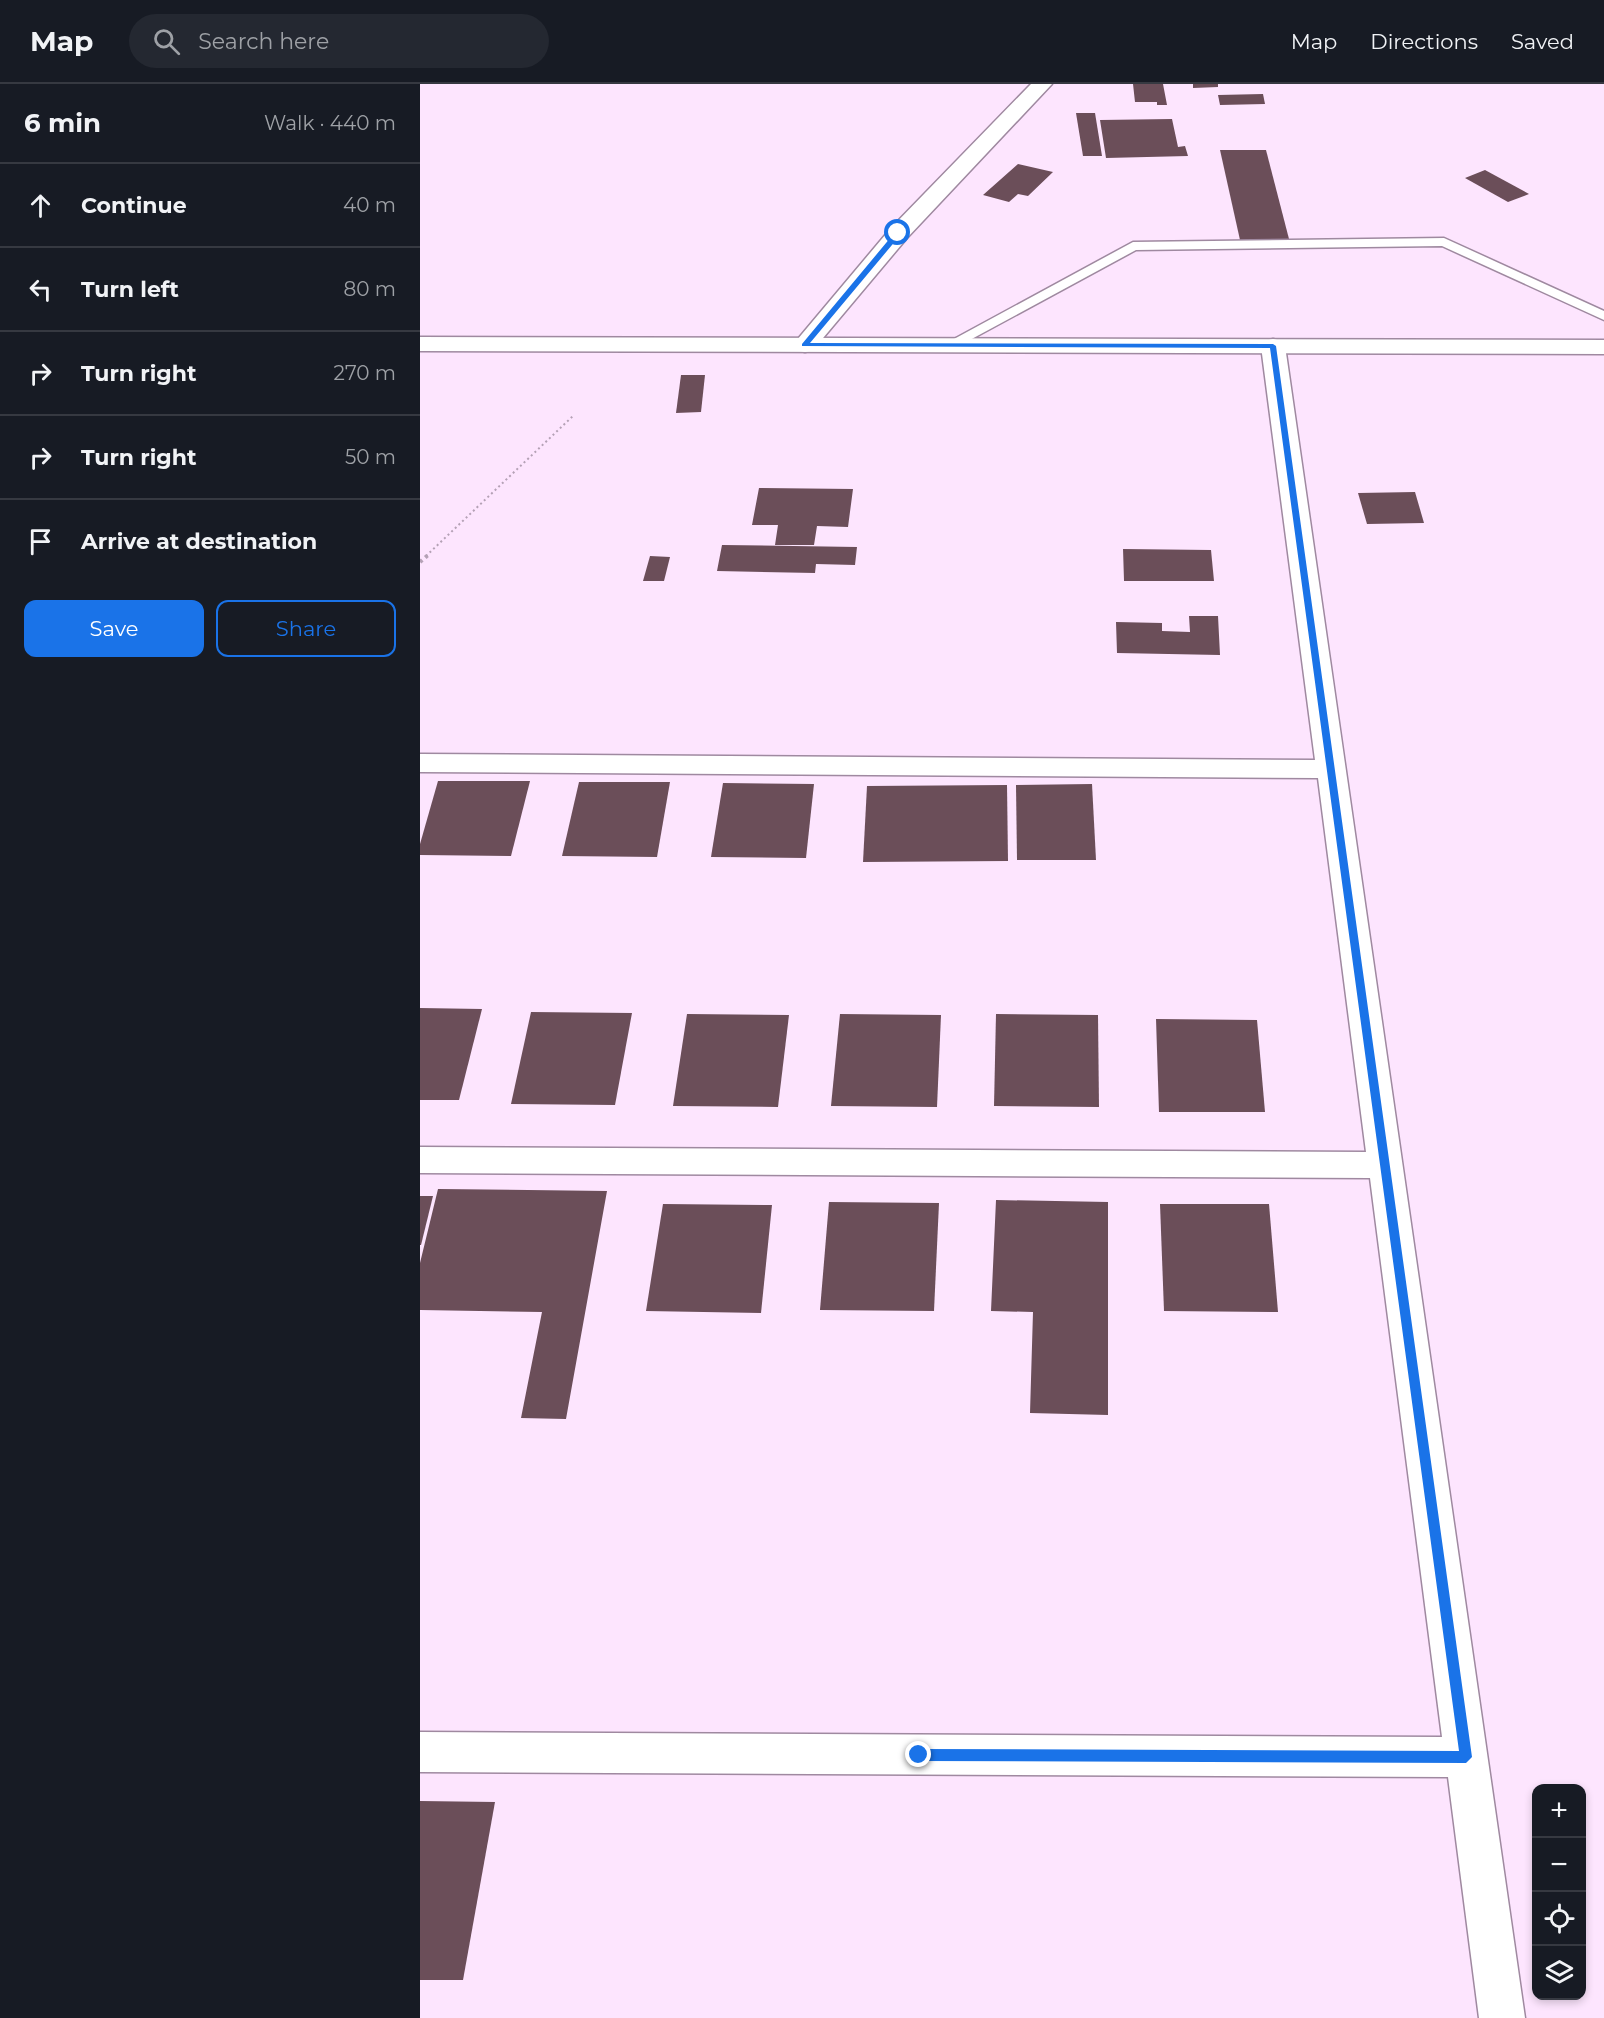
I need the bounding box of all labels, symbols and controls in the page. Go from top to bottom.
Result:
search box [129,14,549,68]
text: Map [30,24,93,58]
icon: search [150,25,183,58]
text: Search here [198,28,329,55]
text: Map [1291,29,1337,54]
text: Directions [1370,29,1478,54]
text: Saved [1511,29,1574,54]
text: 6 min [24,107,101,139]
text: Walk · 440 m [264,111,396,135]
icon: ahead [24,189,57,222]
text: Continue [81,192,187,219]
text: 40 m [343,193,396,217]
route start [884,219,910,245]
icon: left [24,273,57,306]
text: Turn left [81,276,179,303]
text: 80 m [344,277,396,301]
icon: right [24,357,57,390]
text: Turn right [81,360,196,387]
text: 270 m [334,361,396,385]
icon: right [24,441,57,474]
text: Turn right [81,444,196,471]
text: 50 m [345,445,396,469]
icon: arrive [24,525,57,558]
text: Arrive at destination [81,528,317,555]
button: Save [24,600,204,657]
button: Share [216,600,396,657]
route end [905,1741,931,1767]
map controls [1532,1784,1586,2000]
button: + [1532,1784,1586,1838]
button: − [1532,1838,1586,1892]
button: locate [1532,1892,1586,1946]
button: layers [1532,1946,1586,2000]

